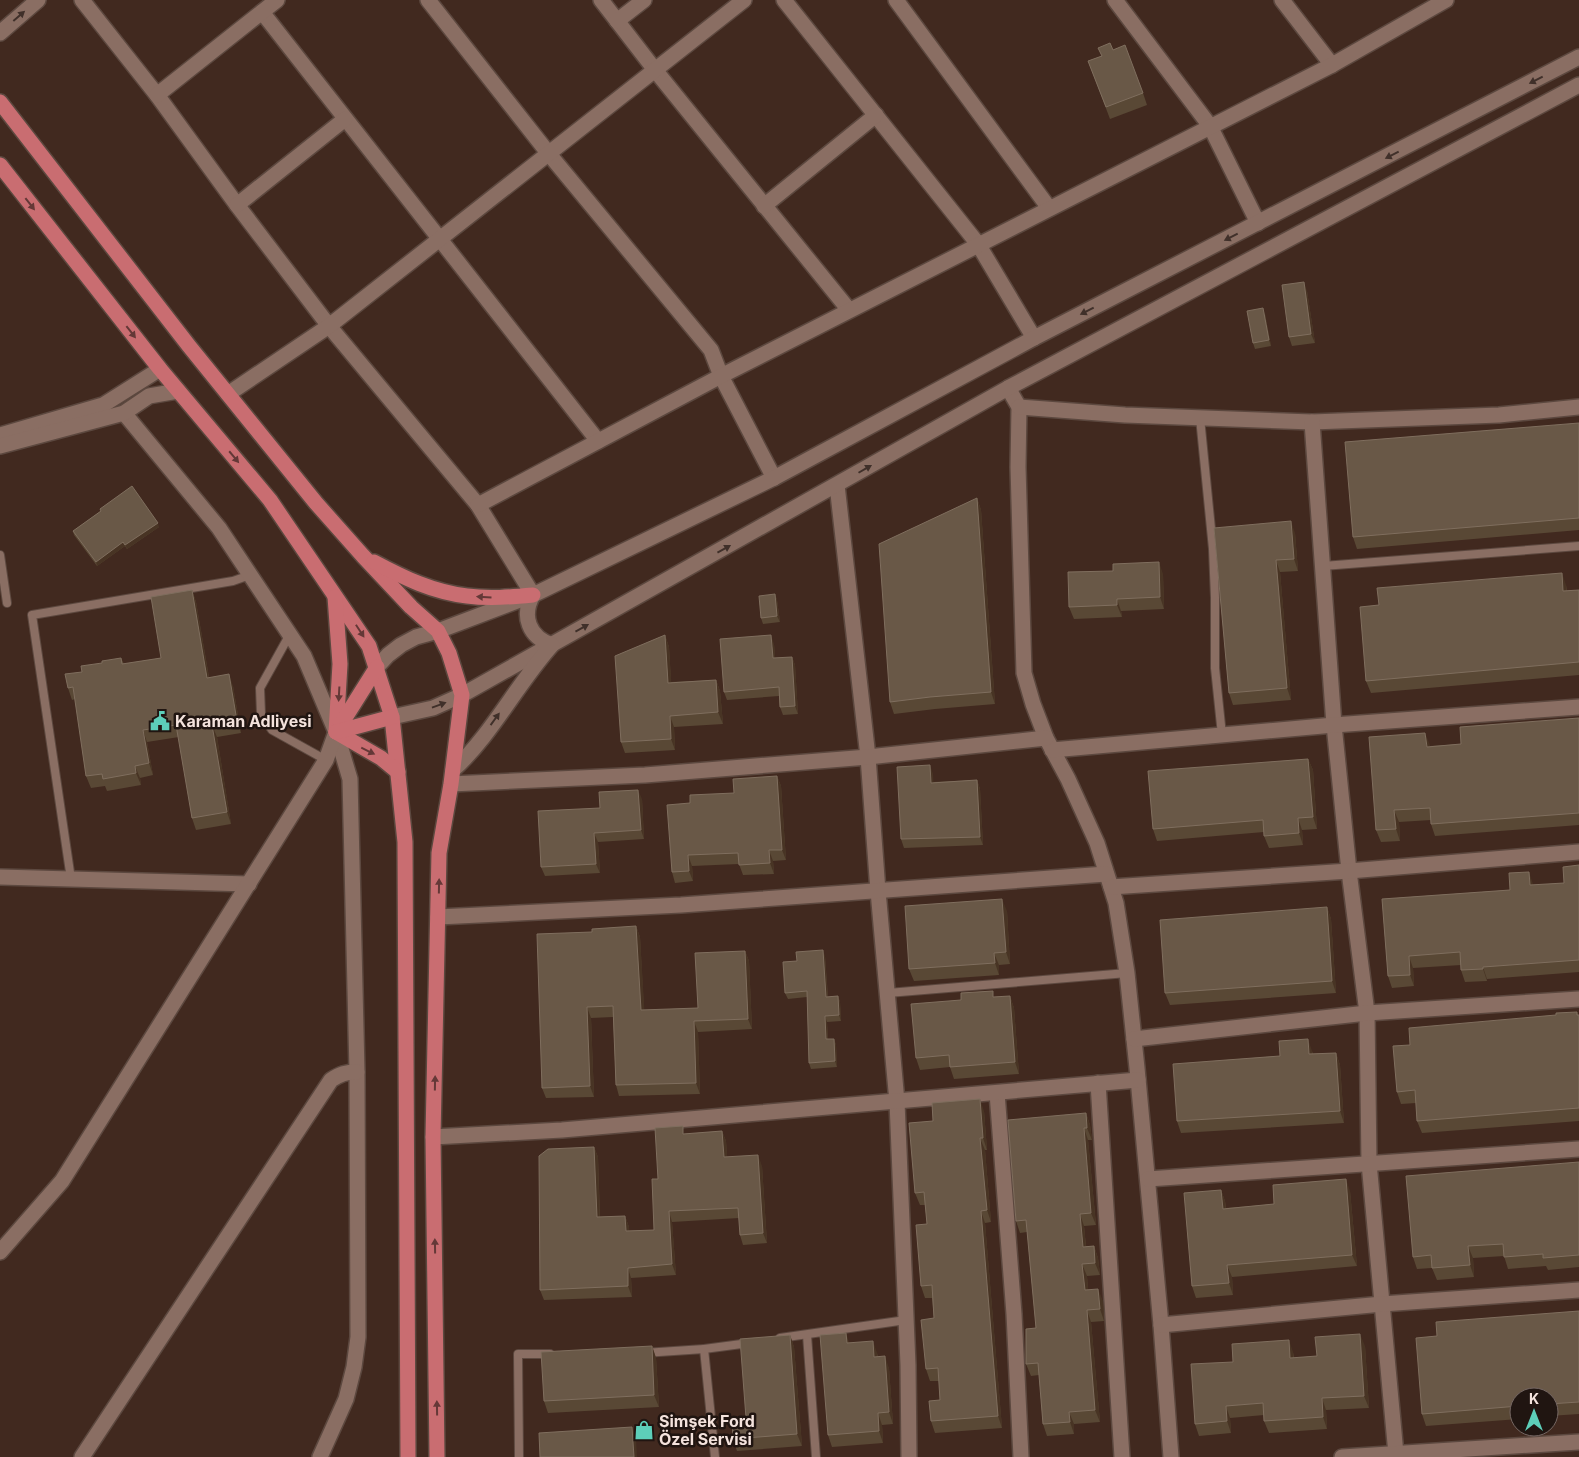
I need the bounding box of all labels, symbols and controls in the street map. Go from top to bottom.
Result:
one-way arrow [12,11,25,22]
one-way arrow [1529,76,1543,84]
one-way arrow [1384,151,1399,159]
one-way arrow [25,197,36,210]
one-way arrow [1224,233,1239,241]
one-way arrow [1080,307,1094,315]
one-way arrow [125,325,136,338]
one-way arrow [228,451,239,464]
one-way arrow [858,465,873,473]
one-way arrow [717,544,730,553]
one-way arrow [476,593,492,601]
one-way arrow [355,624,364,638]
one-way arrow [575,624,589,632]
one-way arrow [335,686,343,702]
one-way arrow [432,701,447,709]
public building icon: Karaman Adliyesi [149,710,171,732]
place label: Karaman Adliyesi [175,711,312,731]
one-way arrow [490,712,500,726]
one-way arrow [361,747,375,755]
one-way arrow [435,878,443,894]
one-way arrow [431,1075,439,1091]
one-way arrow [431,1238,439,1254]
north arrow [1509,1387,1559,1437]
text: K [1529,1390,1539,1407]
one-way arrow [433,1400,441,1416]
place label: Şimşek Ford Özel Servisi [659,1411,755,1449]
shop icon: Şimşek Ford Özel Servisi [633,1419,655,1441]

